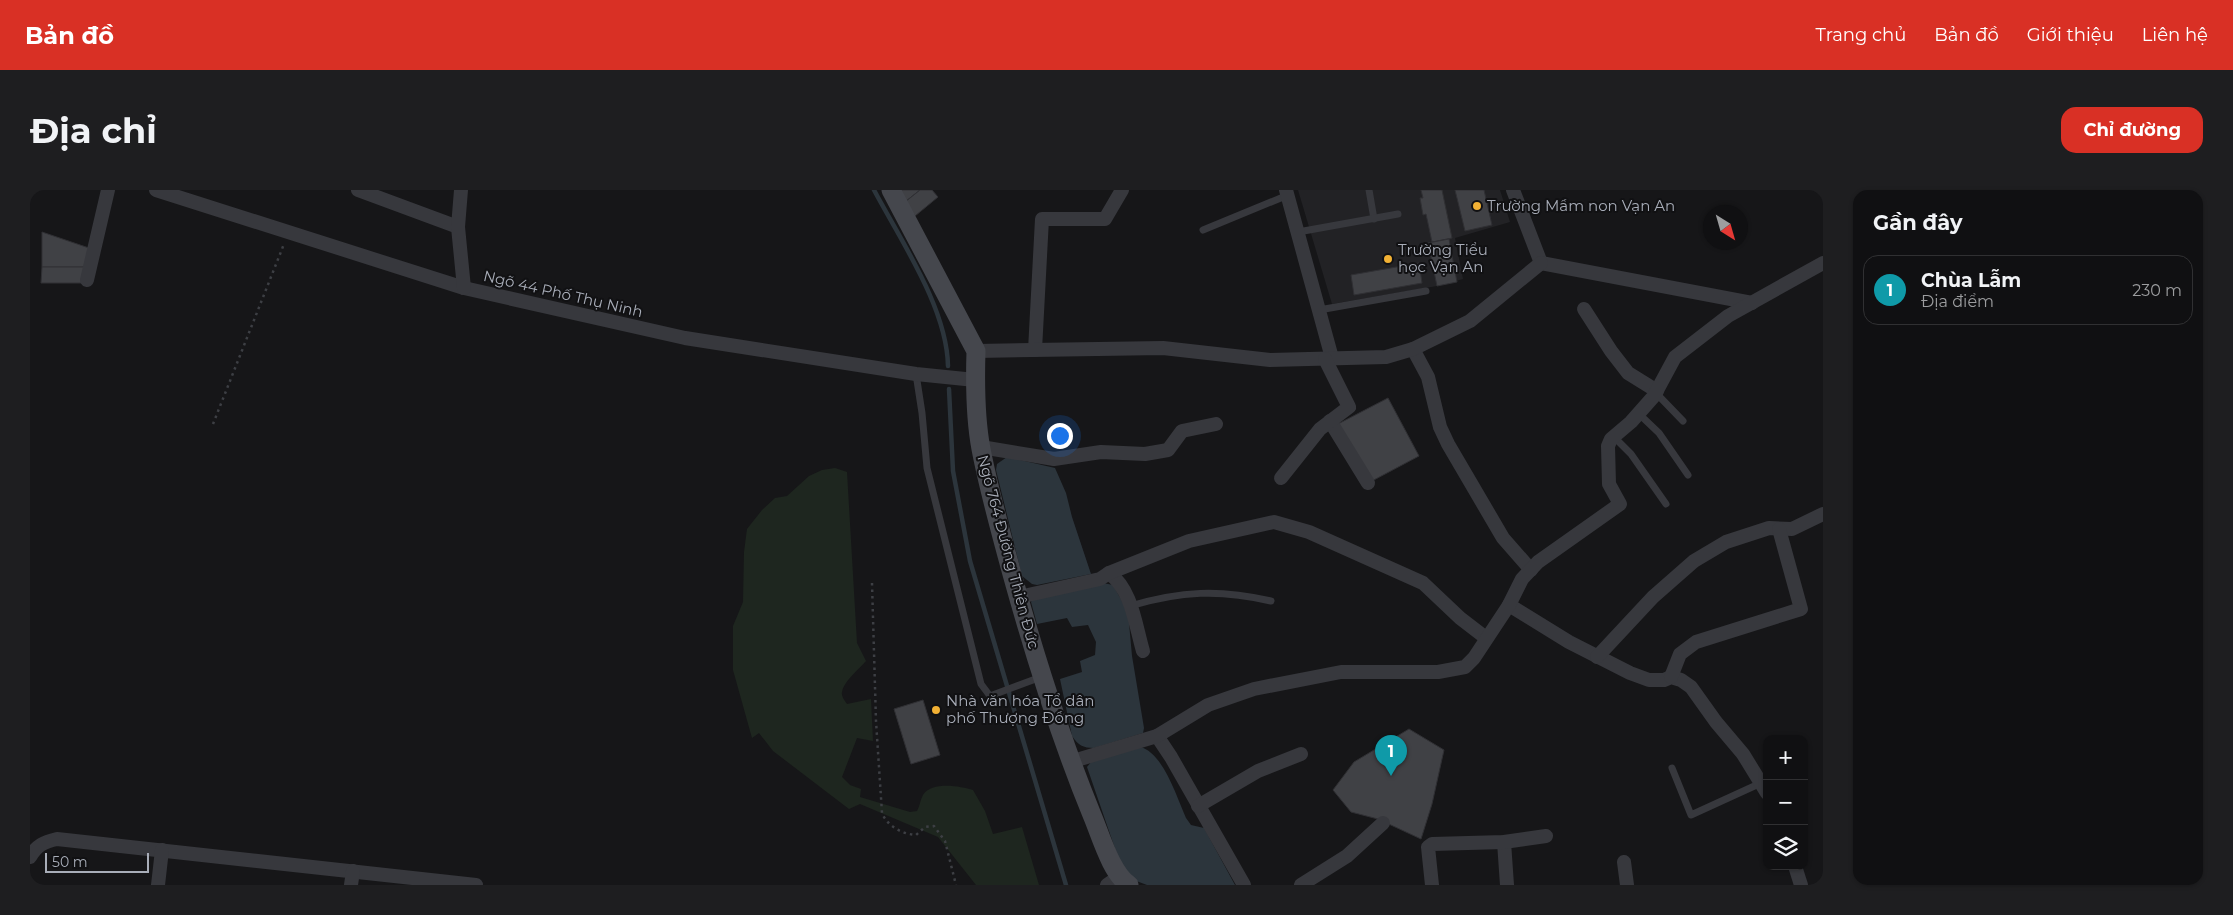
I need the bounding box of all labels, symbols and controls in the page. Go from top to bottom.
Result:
text: Bản đồ [25,21,114,50]
text: Trang chủ [1816,24,1906,46]
text: Bản đồ [1934,24,1999,46]
text: Giới thiệu [2027,24,2114,46]
text: Liên hệ [2142,24,2208,46]
button: Chỉ đường [2061,107,2203,153]
text: Địa chỉ [30,109,157,152]
place label: Trường Mầm non Vạn An [1487,196,1675,215]
marker: Trường Mầm non Vạn An [1471,200,1483,212]
north arrow [1703,205,1748,250]
text: Gần đây [1873,210,1962,235]
place label: Trường Tiểu học Vạn An [1398,240,1488,276]
marker: Trường Tiểu học Vạn An [1382,253,1394,265]
street label: Ngõ 44 Phố Thụ Ninh [482,266,645,321]
text: Chùa Lẫm [1921,269,2021,292]
text: 1 [1887,281,1893,300]
text: 230 m [2132,281,2182,300]
text: Địa điểm [1921,292,1994,311]
your location [1047,423,1073,449]
street label: Ngõ 764 Đường Thiên Đức [973,453,1044,651]
place label: Nhà văn hóa Tổ dân phố Thượng Đồng [946,691,1094,727]
marker: Nhà văn hóa Tổ dân phố Thượng Đồng [930,704,942,716]
pin: 1 [1375,735,1407,776]
map controls [1763,735,1808,870]
button: + [1763,735,1808,780]
button: − [1763,780,1808,825]
button: layers [1763,825,1808,870]
scale bar [45,850,149,873]
text: 50 m [52,853,88,871]

